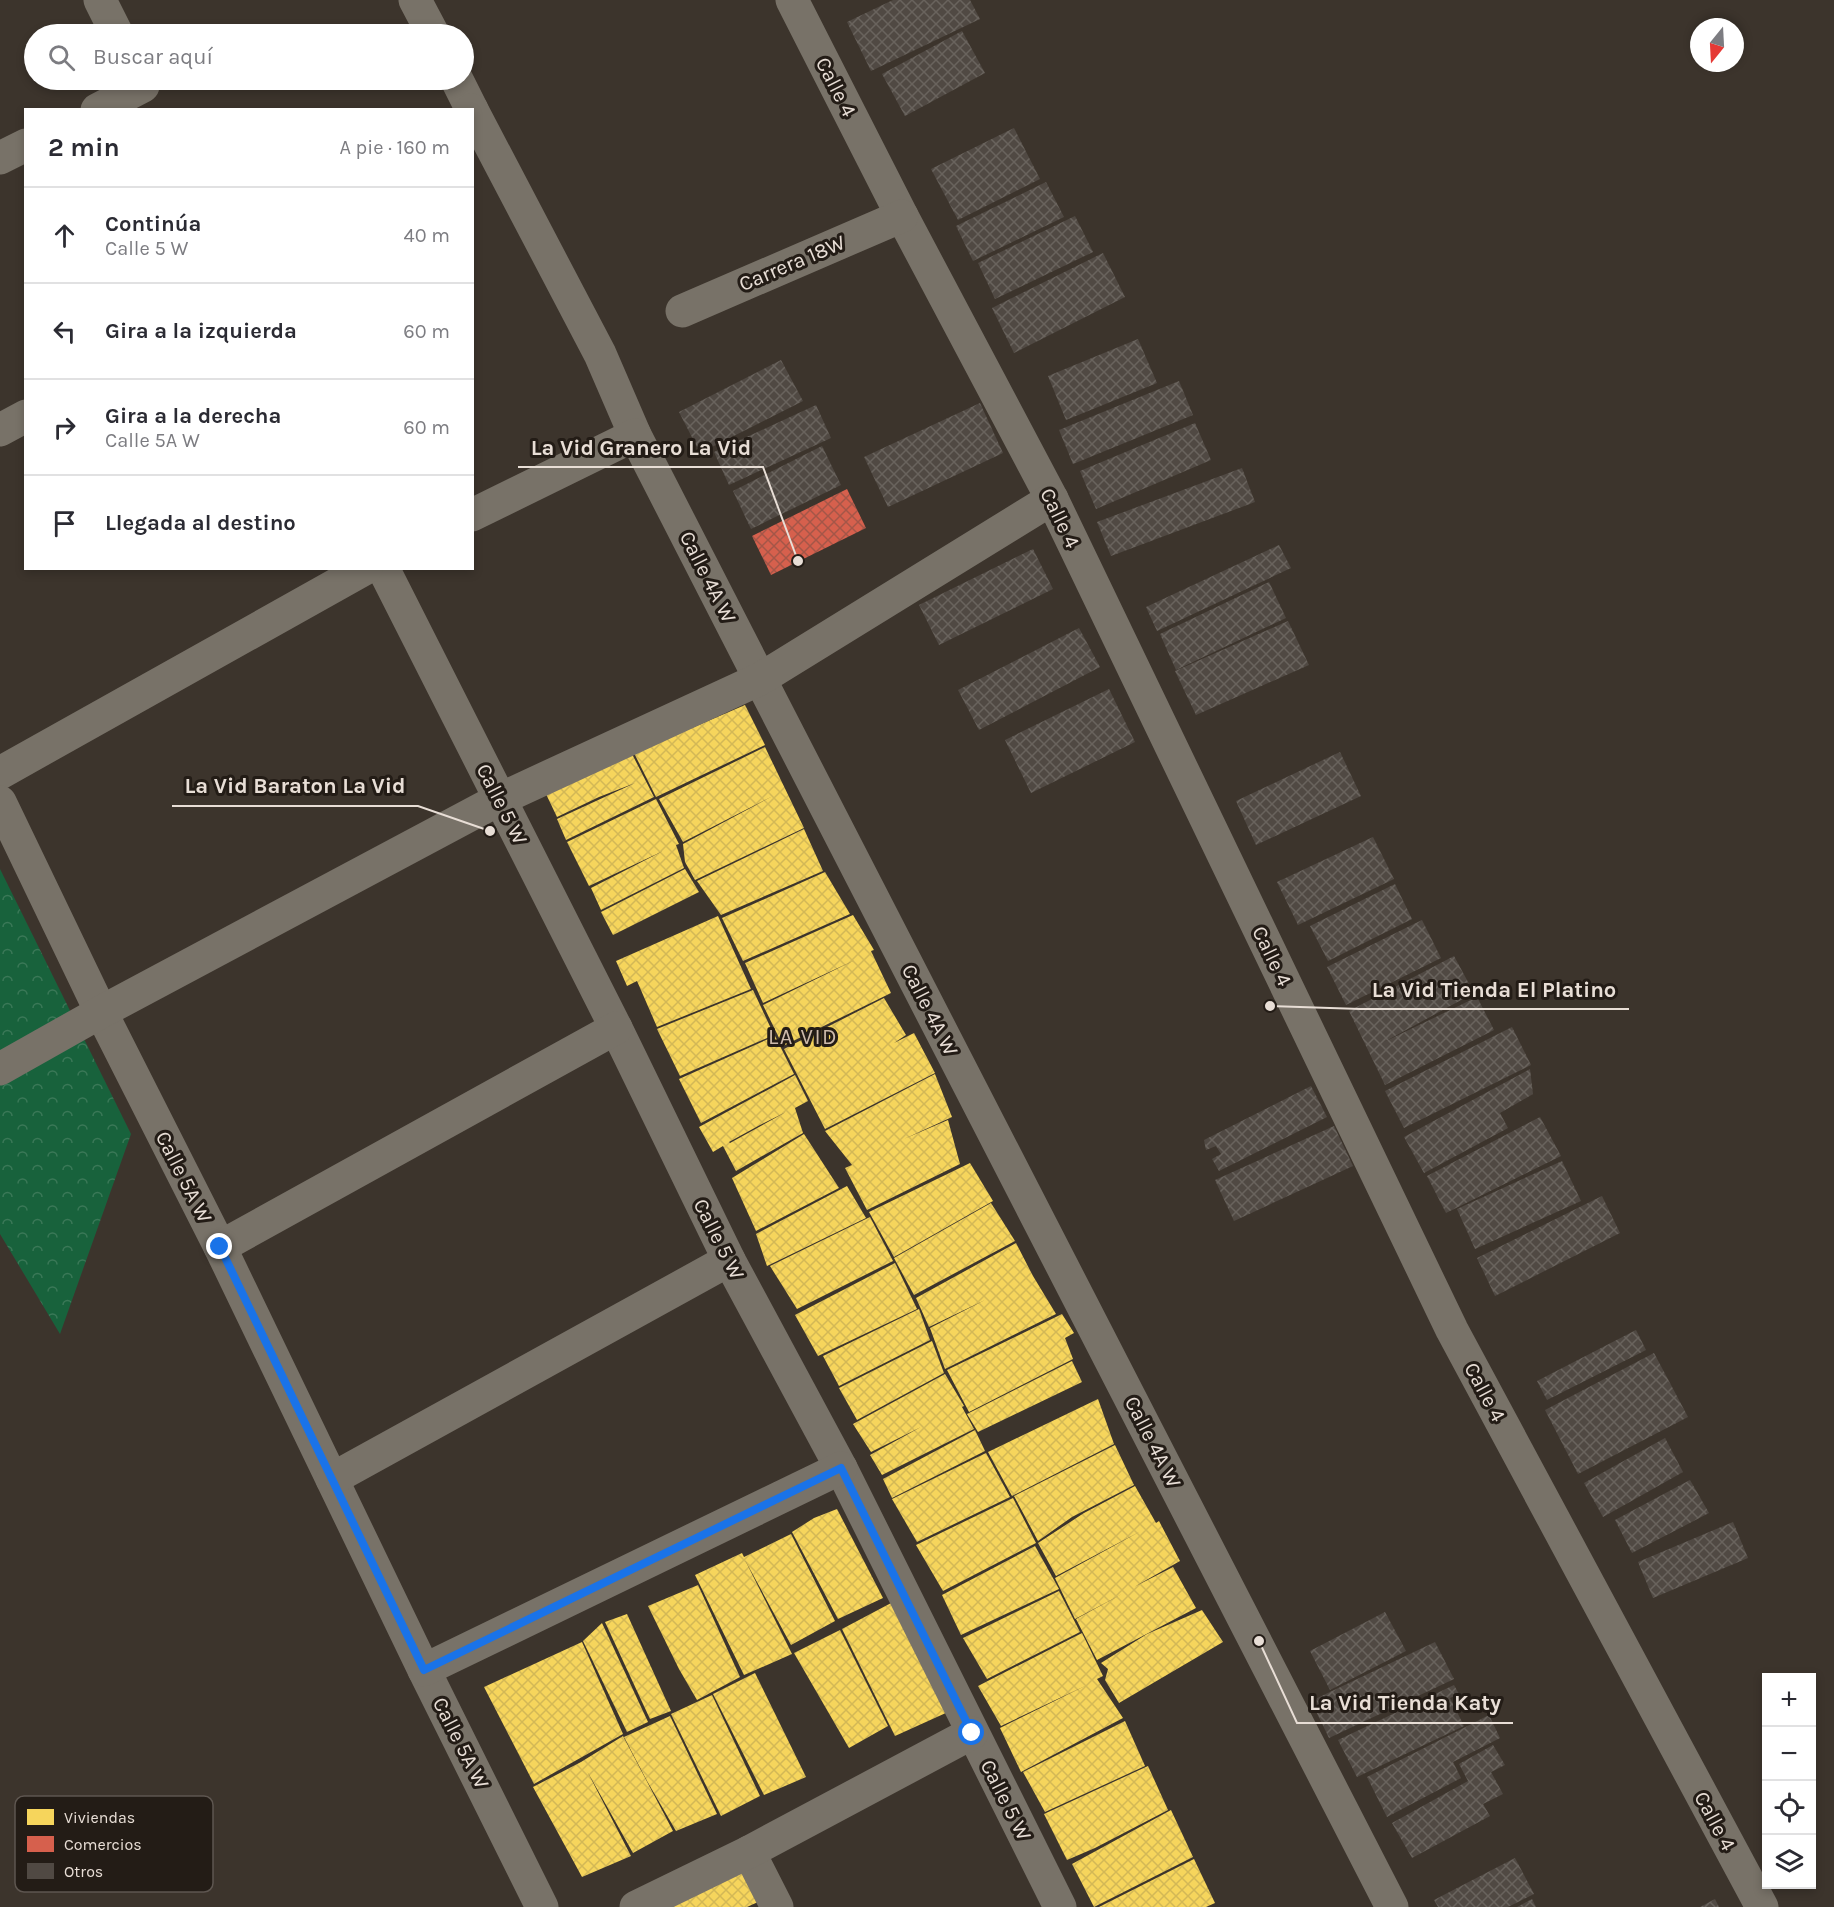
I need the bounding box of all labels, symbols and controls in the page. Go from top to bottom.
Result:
north arrow [1690,18,1744,72]
search box [24,24,474,90]
icon: search [45,41,78,74]
text: Buscar aquí [93,44,213,70]
street label: Calle 4 [811,53,861,121]
text: 2 min [48,132,120,163]
text: A pie · 160 m [339,136,450,159]
text: Continúa [105,211,201,237]
icon: ahead [48,219,81,252]
text: 40 m [404,224,450,247]
street label: Carrera 18W [735,230,849,296]
text: Calle 5 W [105,237,188,260]
icon: left [48,315,81,348]
text: Gira a la izquierda [105,318,297,344]
text: 60 m [403,320,450,343]
text: Gira a la derecha [105,403,281,429]
icon: right [48,411,81,444]
text: 60 m [403,416,450,439]
callout: La Vid Granero La Vid [518,427,763,467]
text: Calle 5A W [105,429,200,452]
text: La Vid Granero La Vid [531,435,751,461]
street label: Calle 4 [1035,484,1085,552]
icon: arrive [48,507,81,540]
text: Llegada al destino [105,510,296,536]
street label: Calle 4A W [675,527,741,627]
street label: Calle 5 W [471,760,533,849]
callout: La Vid Baraton La Vid [172,766,418,806]
text: La Vid Baraton La Vid [184,773,406,799]
street label: Calle 4 [1247,922,1297,990]
street label: Calle 4A W [897,960,963,1060]
callout: La Vid Tienda El Platino [1360,969,1629,1009]
text: La Vid Tienda El Platino [1372,977,1616,1003]
district label: LA VID [768,1024,838,1050]
street label: Calle 5A W [151,1127,217,1227]
street label: Calle 5 W [688,1195,750,1284]
route end [206,1233,232,1259]
street label: Calle 4 [1459,1358,1511,1426]
street label: Calle 4A W [1120,1392,1186,1492]
map controls [1762,1673,1816,1889]
button: + [1762,1673,1816,1727]
callout: La Vid Tienda Katy [1297,1683,1513,1723]
text: La Vid Tienda Katy [1309,1690,1501,1716]
street label: Calle 5A W [428,1693,494,1793]
route start [958,1719,984,1745]
button: − [1762,1727,1816,1781]
street label: Calle 5 W [975,1756,1037,1845]
button: locate [1762,1781,1816,1835]
street label: Calle 4 [1689,1787,1741,1855]
legend [15,1796,213,1892]
text: Viviendas [64,1808,135,1827]
text: Comercios [64,1835,142,1854]
button: layers [1762,1835,1816,1889]
text: Otros [64,1862,103,1881]

